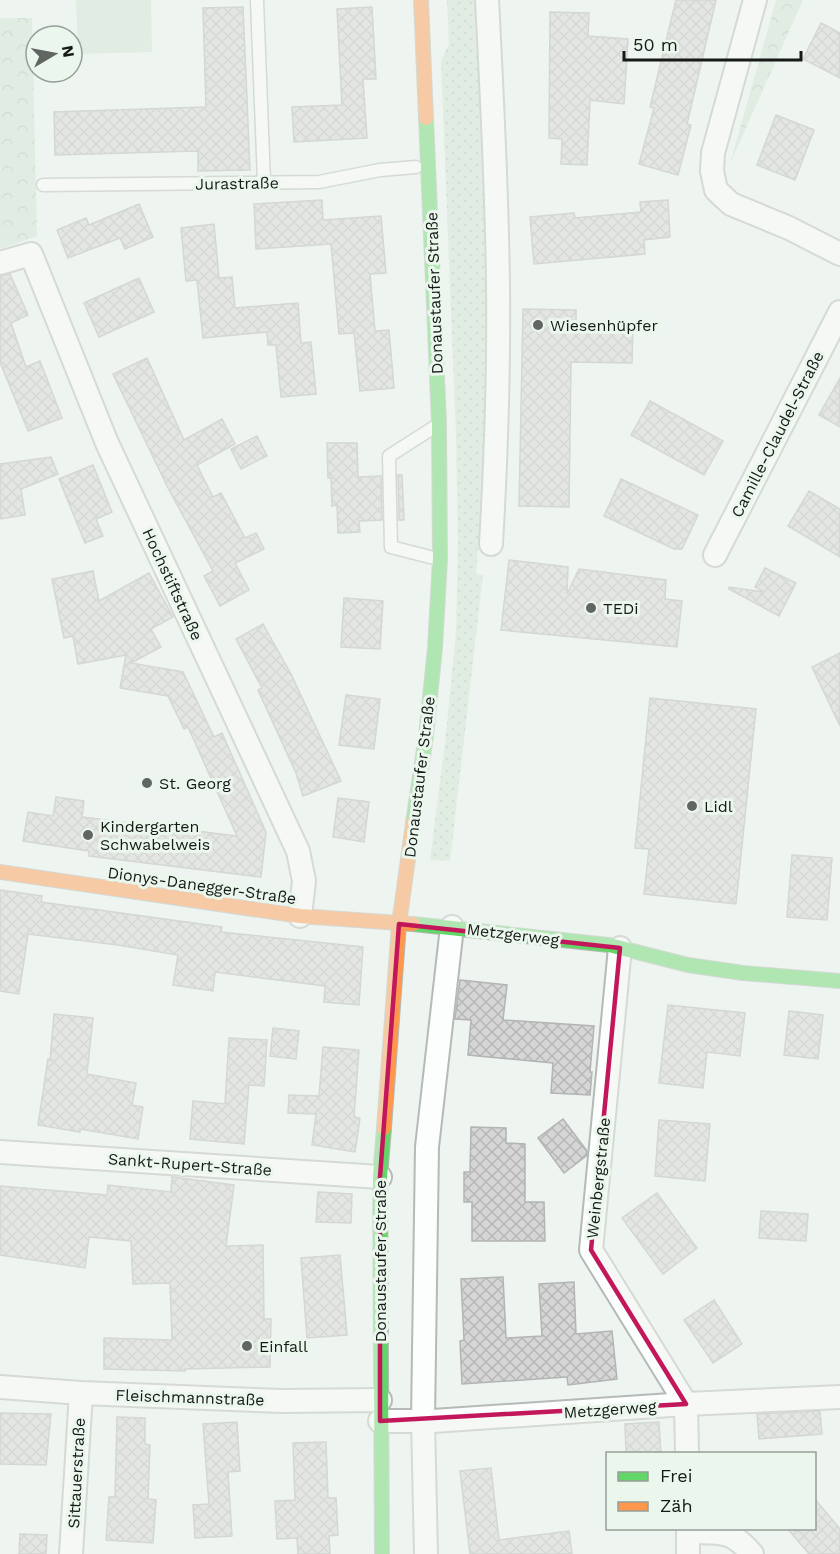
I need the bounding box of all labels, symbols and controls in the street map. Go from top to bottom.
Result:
north arrow [24,24,84,84]
scale bar [624,24,801,62]
text: 50 m [633,34,678,55]
text: N [58,44,79,59]
street label: Jurastraße [195,173,279,194]
street label: Donaustaufer Straße [422,212,447,374]
place label: Wiesenhüpfer [550,316,658,335]
marker: Wiesenhüpfer [531,318,545,332]
street label: Camille-Claudel-Straße [727,348,828,521]
street label: Hochstiftstraße [138,525,207,643]
place label: TEDi [603,599,639,618]
marker: TEDi [584,601,598,615]
street label: Donaustaufer Straße [400,695,439,859]
place label: St. Georg [159,774,231,793]
marker: St. Georg [140,776,154,790]
place label: Lidl [704,797,733,816]
marker: Lidl [685,799,699,813]
place label: Kindergarten Schwabelweis [100,817,210,854]
marker: Kindergarten Schwabelweis [81,828,95,842]
street label: Dionys-Danegger-Straße [106,863,297,908]
street label: Metzgerweg [466,919,561,950]
street label: Weinbergstraße [583,1117,614,1240]
street label: Sankt-Rupert-Straße [107,1149,273,1180]
street label: Donaustaufer Straße [371,1180,390,1342]
place label: Einfall [259,1337,308,1356]
marker: Einfall [240,1339,254,1353]
street label: Fleischmannstraße [115,1385,265,1410]
street label: Metzgerweg [563,1397,658,1422]
street label: Sittauerstraße [64,1417,89,1529]
legend [606,1452,816,1530]
text: Frei [660,1465,692,1486]
text: Zäh [660,1495,693,1516]

